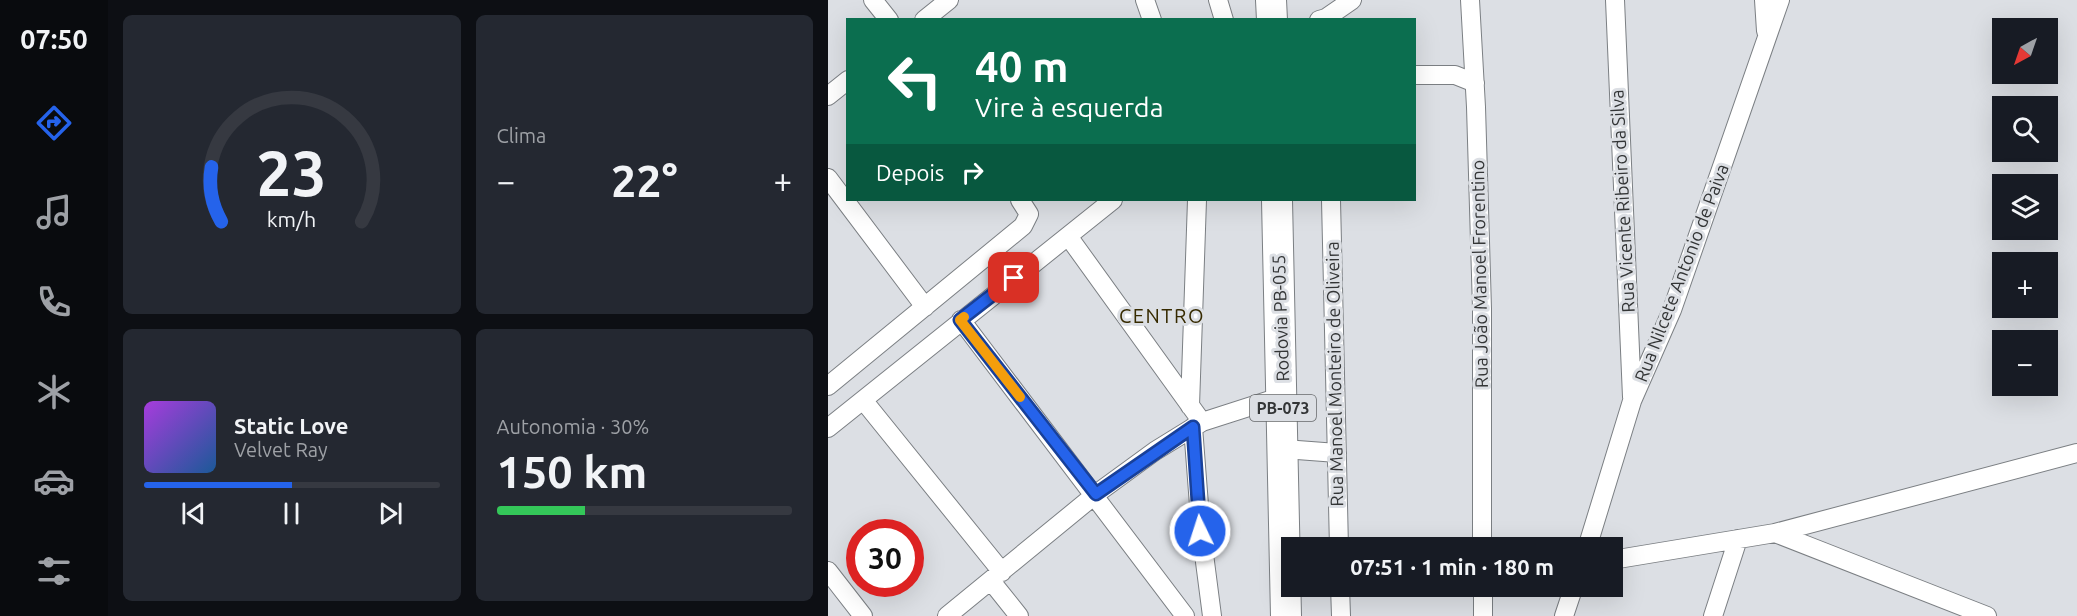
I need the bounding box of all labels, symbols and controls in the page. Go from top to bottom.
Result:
north arrow [1992,18,2058,84]
map controls [1992,18,2058,396]
text: 07:50 [20,24,88,54]
icon: left [876,42,954,120]
text: 40 m [975,43,1069,90]
street label: Rua Vicente Ribeiro da Silva [1606,89,1638,313]
text: Vire à esquerda [975,92,1164,122]
button: search [1992,96,2058,162]
icon: directions [33,102,75,144]
text: Clima [497,124,546,147]
text: 23 [257,138,327,208]
text: 22° [611,155,678,206]
icon: right [956,156,989,189]
text: Depois [876,160,944,185]
street label: Rua João Manoel Frorentino [1467,160,1491,388]
street label: Rua Nilcete Antonio de Paiva [1630,161,1732,384]
text: − [497,162,515,199]
text: + [773,162,792,199]
button: layers [1992,174,2058,240]
icon: music [33,191,75,233]
text: km/h [267,207,316,231]
street label: Rua Manoel Monteiro de Oliveira [1322,241,1346,507]
pin [988,252,1039,303]
button: + [1992,252,2058,318]
street label: Rodovia PB-055 [1268,254,1292,382]
icon: arrive [997,261,1030,294]
icon: phone [33,281,75,323]
district label: CENTRO [1119,304,1205,327]
button: − [1992,330,2058,396]
icon: climate [33,371,75,413]
road number: PB-073 [1250,395,1316,421]
text: Static Love [234,413,349,438]
text: Autonomia · 30% [497,415,649,438]
text: Velvet Ray [234,438,328,461]
text: 150 km [497,446,647,497]
icon: car [33,460,75,502]
icon: previous [177,497,210,530]
icon: pause [275,497,308,530]
icon: next [374,497,407,530]
position arrow [1168,499,1232,563]
speed limit sign: 30 [846,519,924,597]
icon: filters [33,550,75,592]
text: 07:51 · 1 min · 180 m [1350,554,1554,579]

